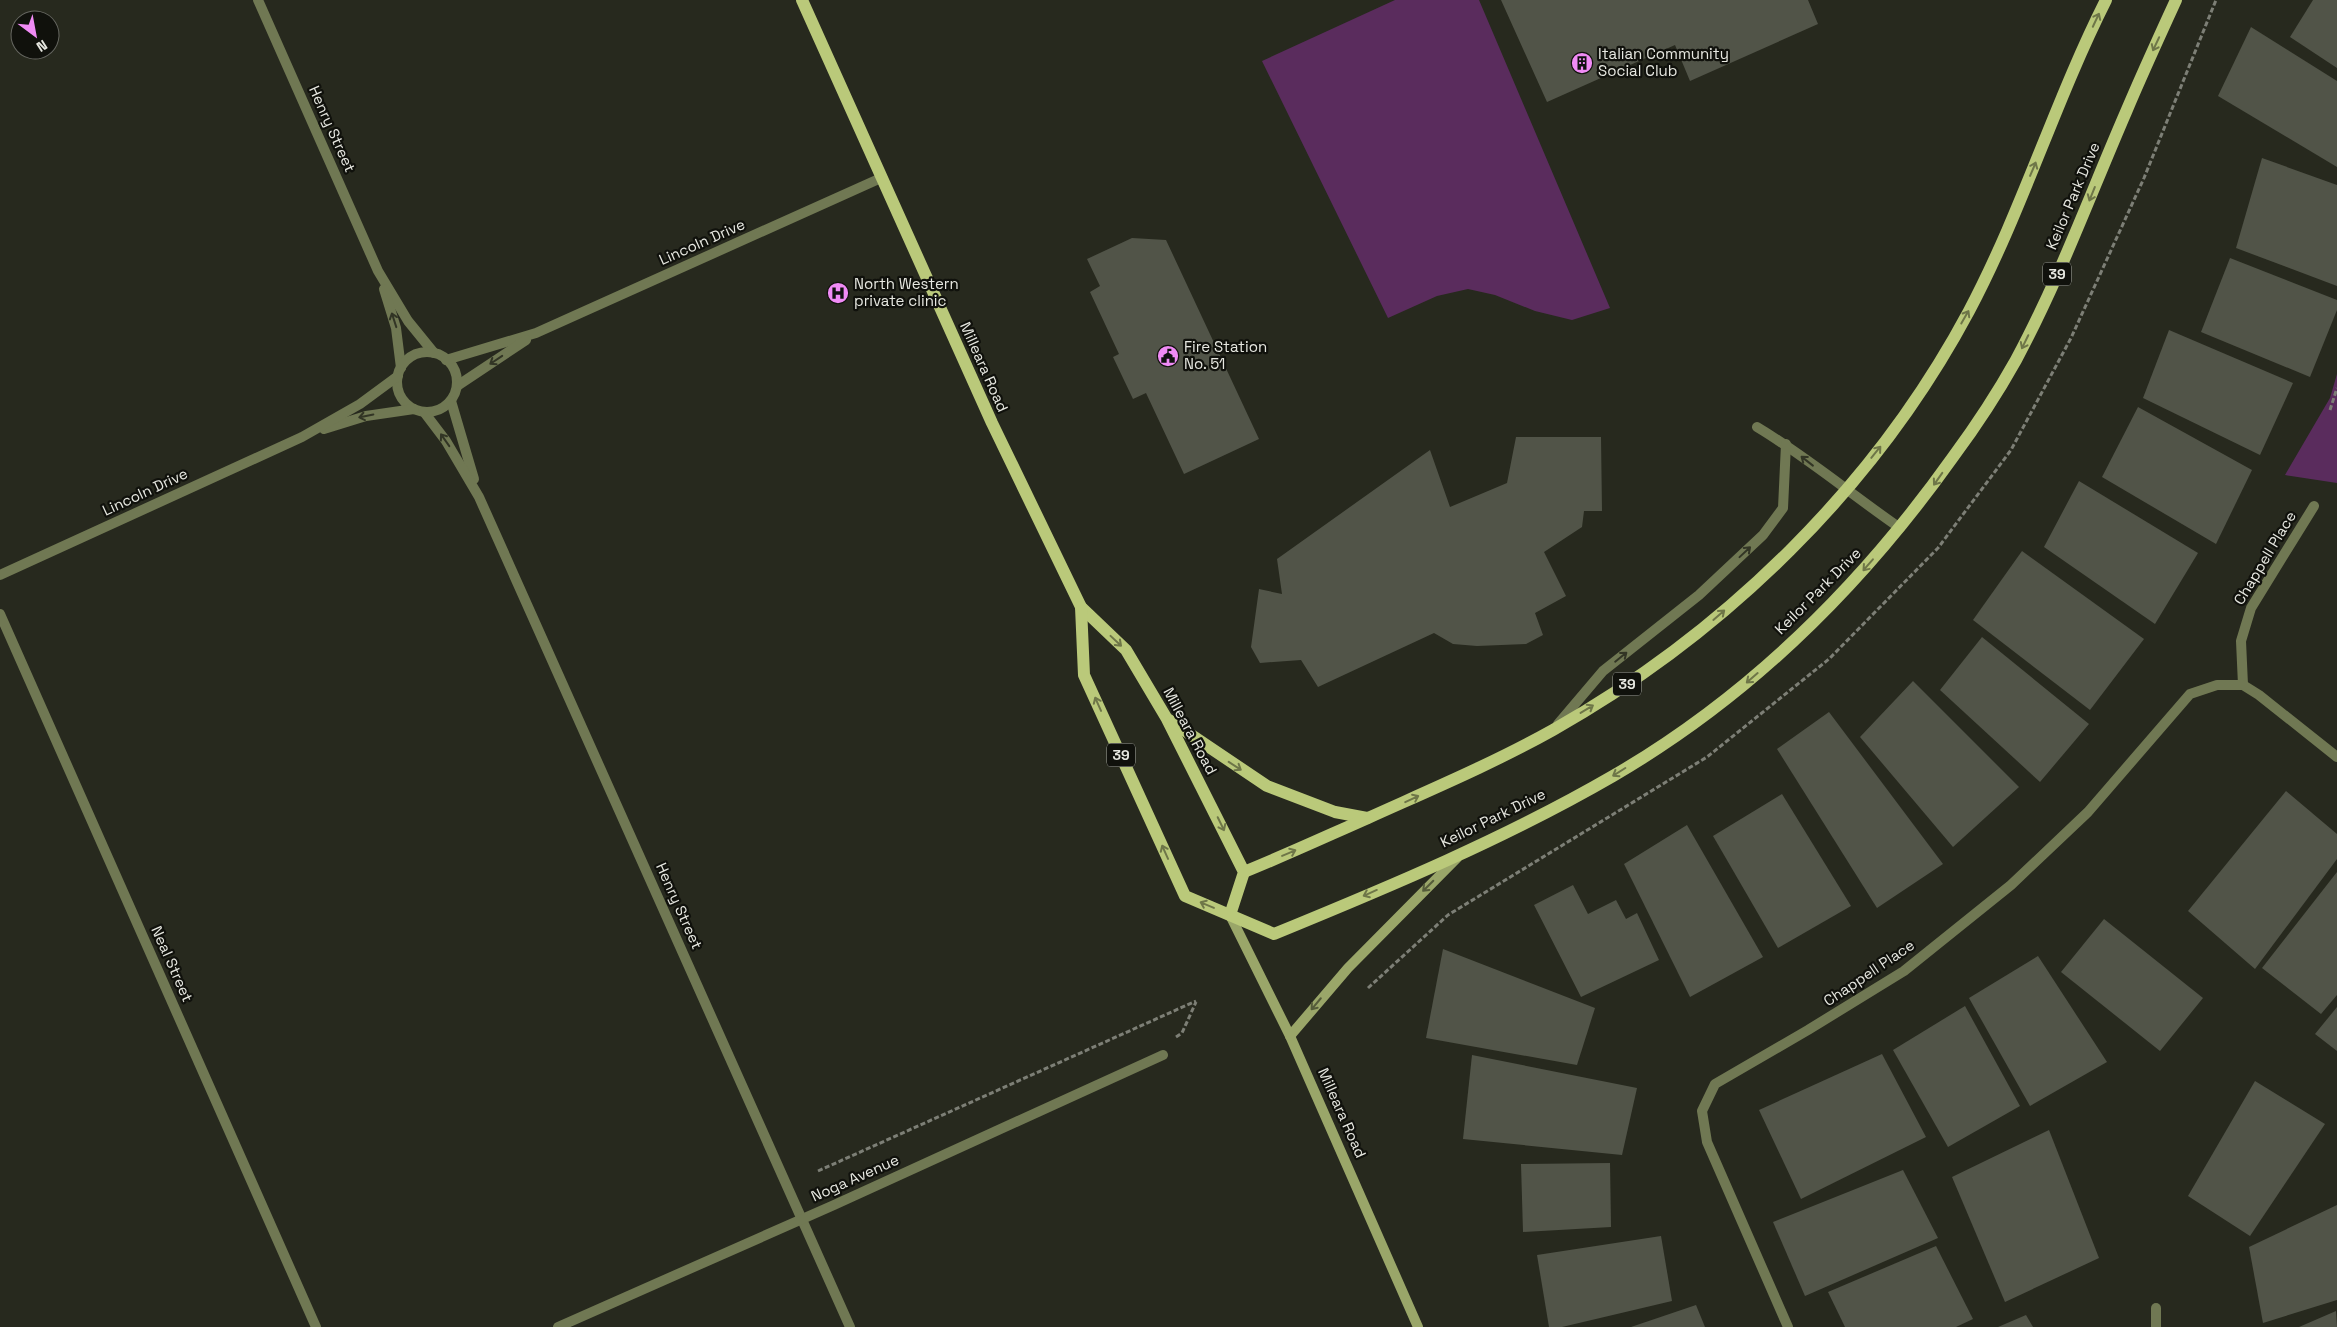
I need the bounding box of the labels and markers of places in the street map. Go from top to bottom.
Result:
place label: Italian Community Social Club [1598,44,1729,80]
building icon: Italian Community Social Club [1570,51,1594,75]
place label: North Western private clinic [854,274,959,310]
hospital icon: North Western private clinic [826,281,850,305]
place label: Fire Station No. 51 [1184,337,1267,373]
public building icon: Fire Station No. 51 [1156,344,1180,368]

